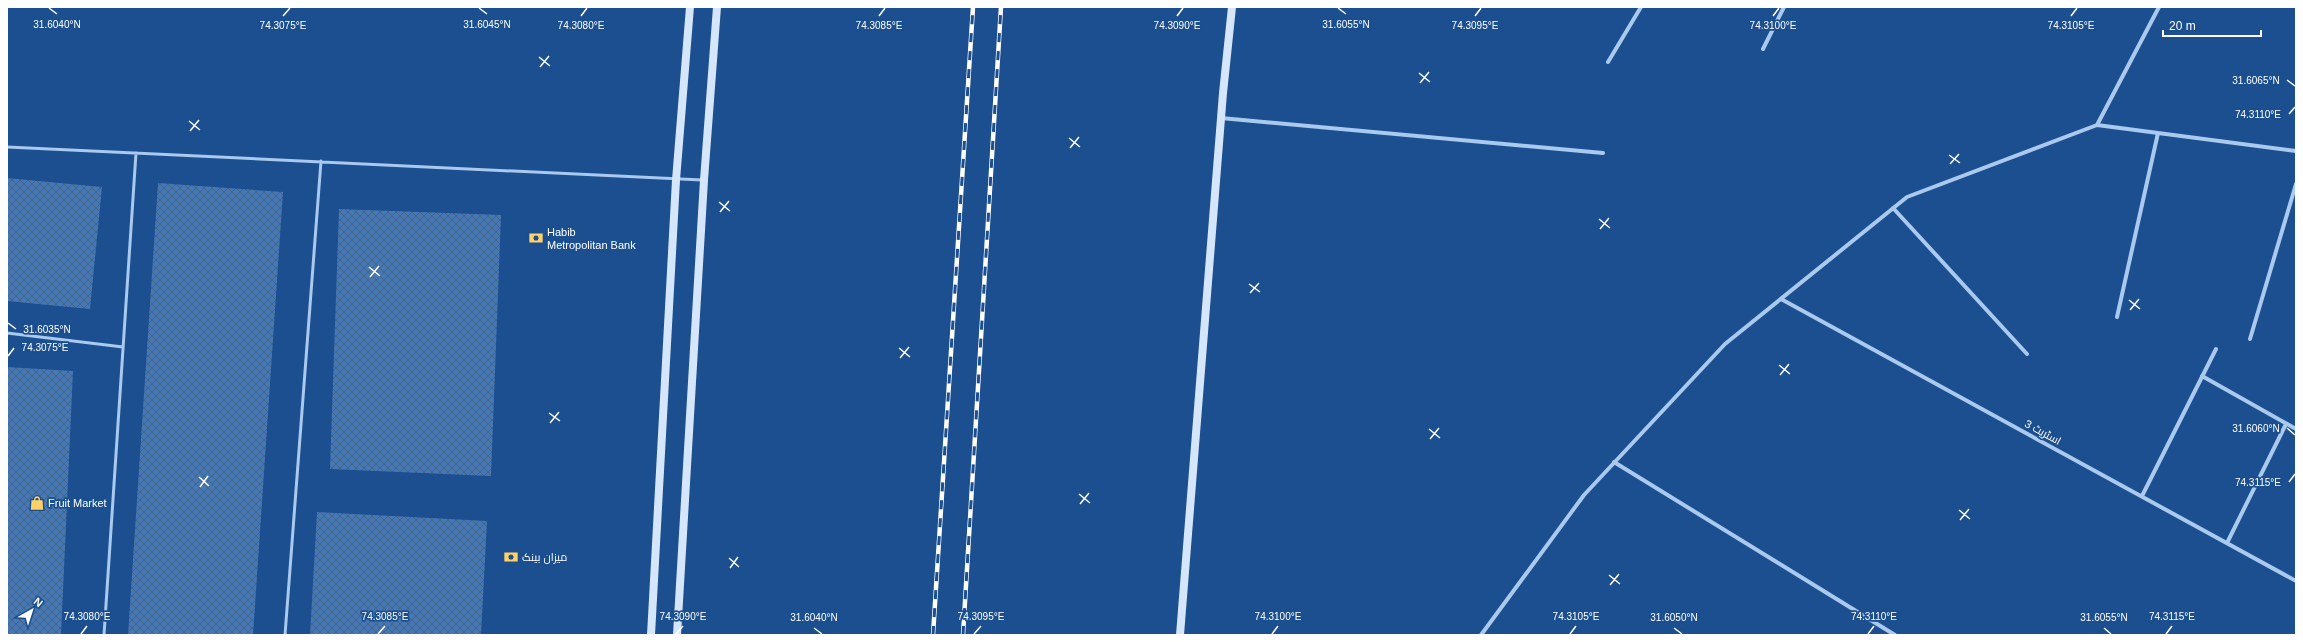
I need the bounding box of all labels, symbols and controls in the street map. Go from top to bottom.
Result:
scale bar [2163,12,2261,38]
text: 31.6040°N [33,19,81,30]
text: 31.6045°N [463,19,511,30]
text: 31.6055°N [1322,19,1370,30]
text: 20 m [2169,19,2196,33]
text: 74.3075°E [260,20,307,31]
text: 74.3080°E [558,20,605,31]
text: 74.3085°E [856,20,903,31]
text: 74.3090°E [1154,20,1201,31]
text: 74.3095°E [1452,20,1499,31]
text: 74.3100°E [1750,20,1797,31]
text: 74.3105°E [2048,20,2095,31]
text: 31.6065°N [2232,75,2280,86]
text: 74.3110°E [2235,109,2281,120]
place label: Habib Metropolitan Bank [547,226,636,251]
bank icon: Habib Metropolitan Bank [528,230,544,246]
text: 31.6035°N [23,324,71,335]
text: 74.3075°E [22,342,69,353]
street label: اسٹریٹ 3 [2022,417,2063,448]
text: 31.6060°N [2232,423,2280,434]
text: 74.3115°E [2235,477,2281,488]
shop icon: Fruit Market [29,495,45,511]
place label: Fruit Market [48,497,107,509]
bank icon: میزان بینک [503,549,519,565]
place label: میزان بینک [522,551,567,564]
north arrow [12,590,52,630]
text: N [31,595,45,609]
text: 74.3080°E [64,611,111,622]
text: 74.3085°E [362,611,409,622]
text: 74.3090°E [660,611,707,622]
text: 74.3095°E [958,611,1005,622]
text: 74.3100°E [1255,611,1302,622]
text: 74.3105°E [1553,611,1600,622]
text: 74.3110°E [1851,611,1897,622]
text: 74.3115°E [2149,611,2195,622]
text: 31.6040°N [790,612,838,623]
text: 31.6050°N [1650,612,1698,623]
text: 31.6055°N [2080,612,2128,623]

